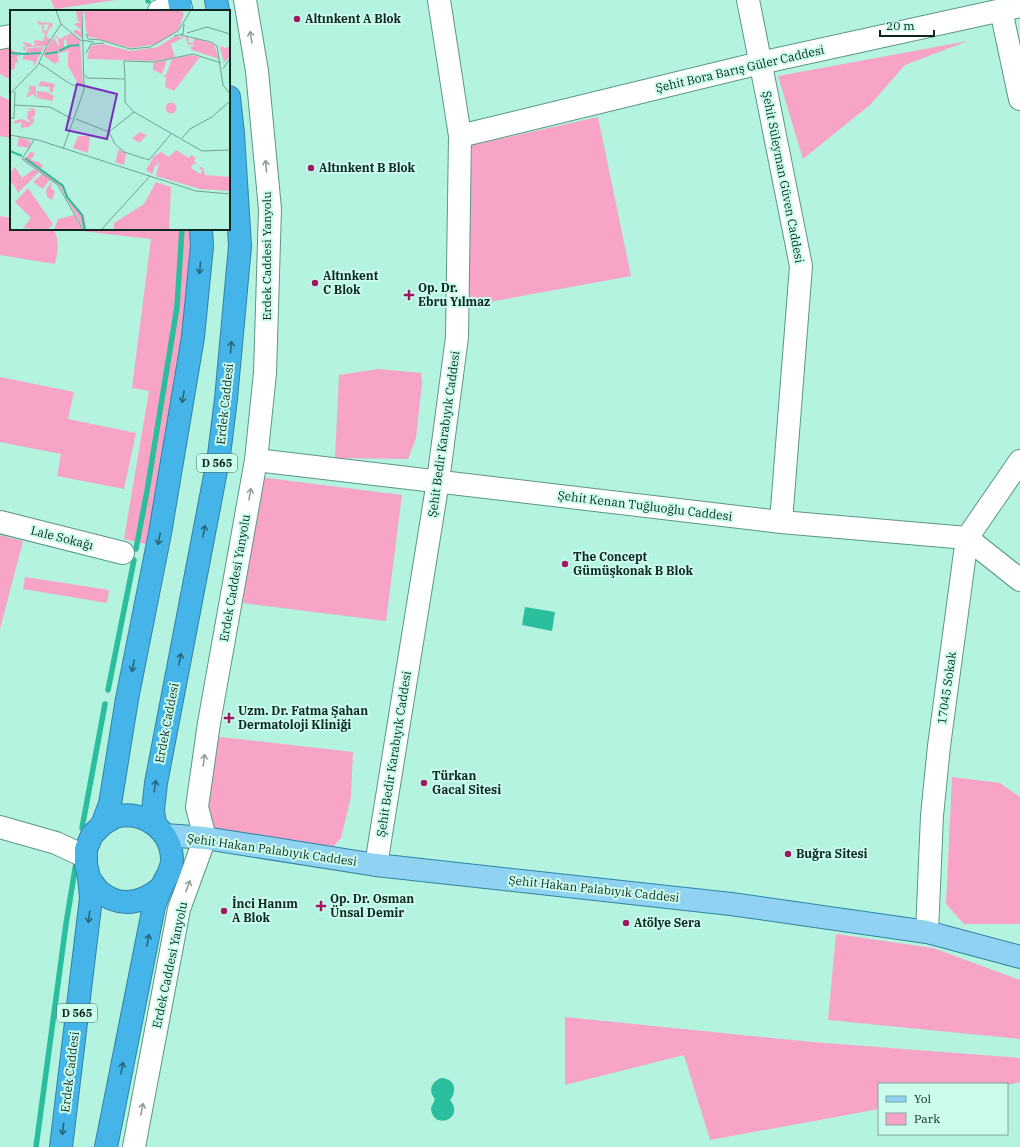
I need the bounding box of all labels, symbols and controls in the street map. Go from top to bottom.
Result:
inset map [10,10,230,230]
place label: Altınkent A Blok [305,11,402,26]
scale bar [880,12,934,38]
marker: Altınkent A Blok [292,14,302,24]
text: 20 m [886,18,915,33]
one-way arrow [247,31,255,44]
street label: Şehit Bora Barış Güler Caddesi [654,42,826,95]
street label: Şehit Süleyman Güven Caddesi [759,89,808,265]
one-way arrow [262,160,270,173]
place label: Altınkent B Blok [319,160,416,175]
marker: Altınkent B Blok [306,163,316,173]
street label: Erdek Caddesi Yanyolu [259,191,274,321]
one-way arrow [196,261,203,274]
place label: Altınkent C Blok [323,268,379,297]
marker: Altınkent C Blok [310,278,320,288]
place label: Op. Dr. Ebru Yılmaz [418,280,490,309]
marker: Op. Dr. Ebru Yılmaz [403,289,415,301]
one-way arrow [227,341,234,354]
street label: Şehit Bedir Karabıyık Caddesi [424,350,463,518]
street label: Erdek Caddesi [213,362,236,445]
one-way arrow [179,390,187,403]
road number: D 565 [197,454,237,472]
street label: Şehit Kenan Tuğluoğlu Caddesi [557,487,733,524]
one-way arrow [246,488,254,501]
street label: Erdek Caddesi Yanyolu [216,512,253,643]
street label: Lale Sokağı [29,522,95,553]
one-way arrow [201,525,209,538]
one-way arrow [155,532,163,545]
place label: The Concept Gümüşkonak B Blok [573,549,693,578]
marker: The Concept Gümüşkonak B Blok [560,559,570,569]
street label: 17045 Sokak [934,651,959,725]
one-way arrow [176,652,184,665]
one-way arrow [129,659,137,672]
street label: Şehit Bedir Karabıyık Caddesi [373,670,414,838]
street label: Erdek Caddesi [151,681,182,764]
place label: Uzm. Dr. Fatma Şahan Dermatoloji Kliniği [238,703,368,732]
marker: Uzm. Dr. Fatma Şahan Dermatoloji Kliniği [223,712,235,724]
one-way arrow [200,754,208,767]
place label: Türkan Gacal Sitesi [432,768,501,797]
marker: Türkan Gacal Sitesi [419,778,429,788]
one-way arrow [151,780,159,793]
street label: Şehit Hakan Palabıyık Caddesi [186,830,358,869]
place label: Buğra Sitesi [796,846,868,861]
marker: Buğra Sitesi [783,849,793,859]
street label: Şehit Hakan Palabıyık Caddesi [508,872,680,905]
one-way arrow [184,880,192,892]
place label: Op. Dr. Osman Ünsal Demir [330,891,414,920]
place label: İnci Hanım A Blok [232,896,298,925]
street label: Erdek Caddesi Yanyolu [149,900,190,1030]
marker: Op. Dr. Osman Ünsal Demir [315,900,327,912]
marker: İnci Hanım A Blok [219,906,229,916]
one-way arrow [85,910,93,923]
place label: Atölye Sera [634,915,701,930]
marker: Atölye Sera [621,918,631,928]
one-way arrow [144,934,152,947]
road number: D 565 [57,1004,97,1022]
street label: Erdek Caddesi [57,1030,82,1113]
one-way arrow [118,1061,126,1074]
legend [878,1083,1008,1135]
text: Yol [914,1091,932,1106]
one-way arrow [138,1103,146,1116]
text: Park [914,1111,940,1126]
one-way arrow [60,1122,67,1135]

